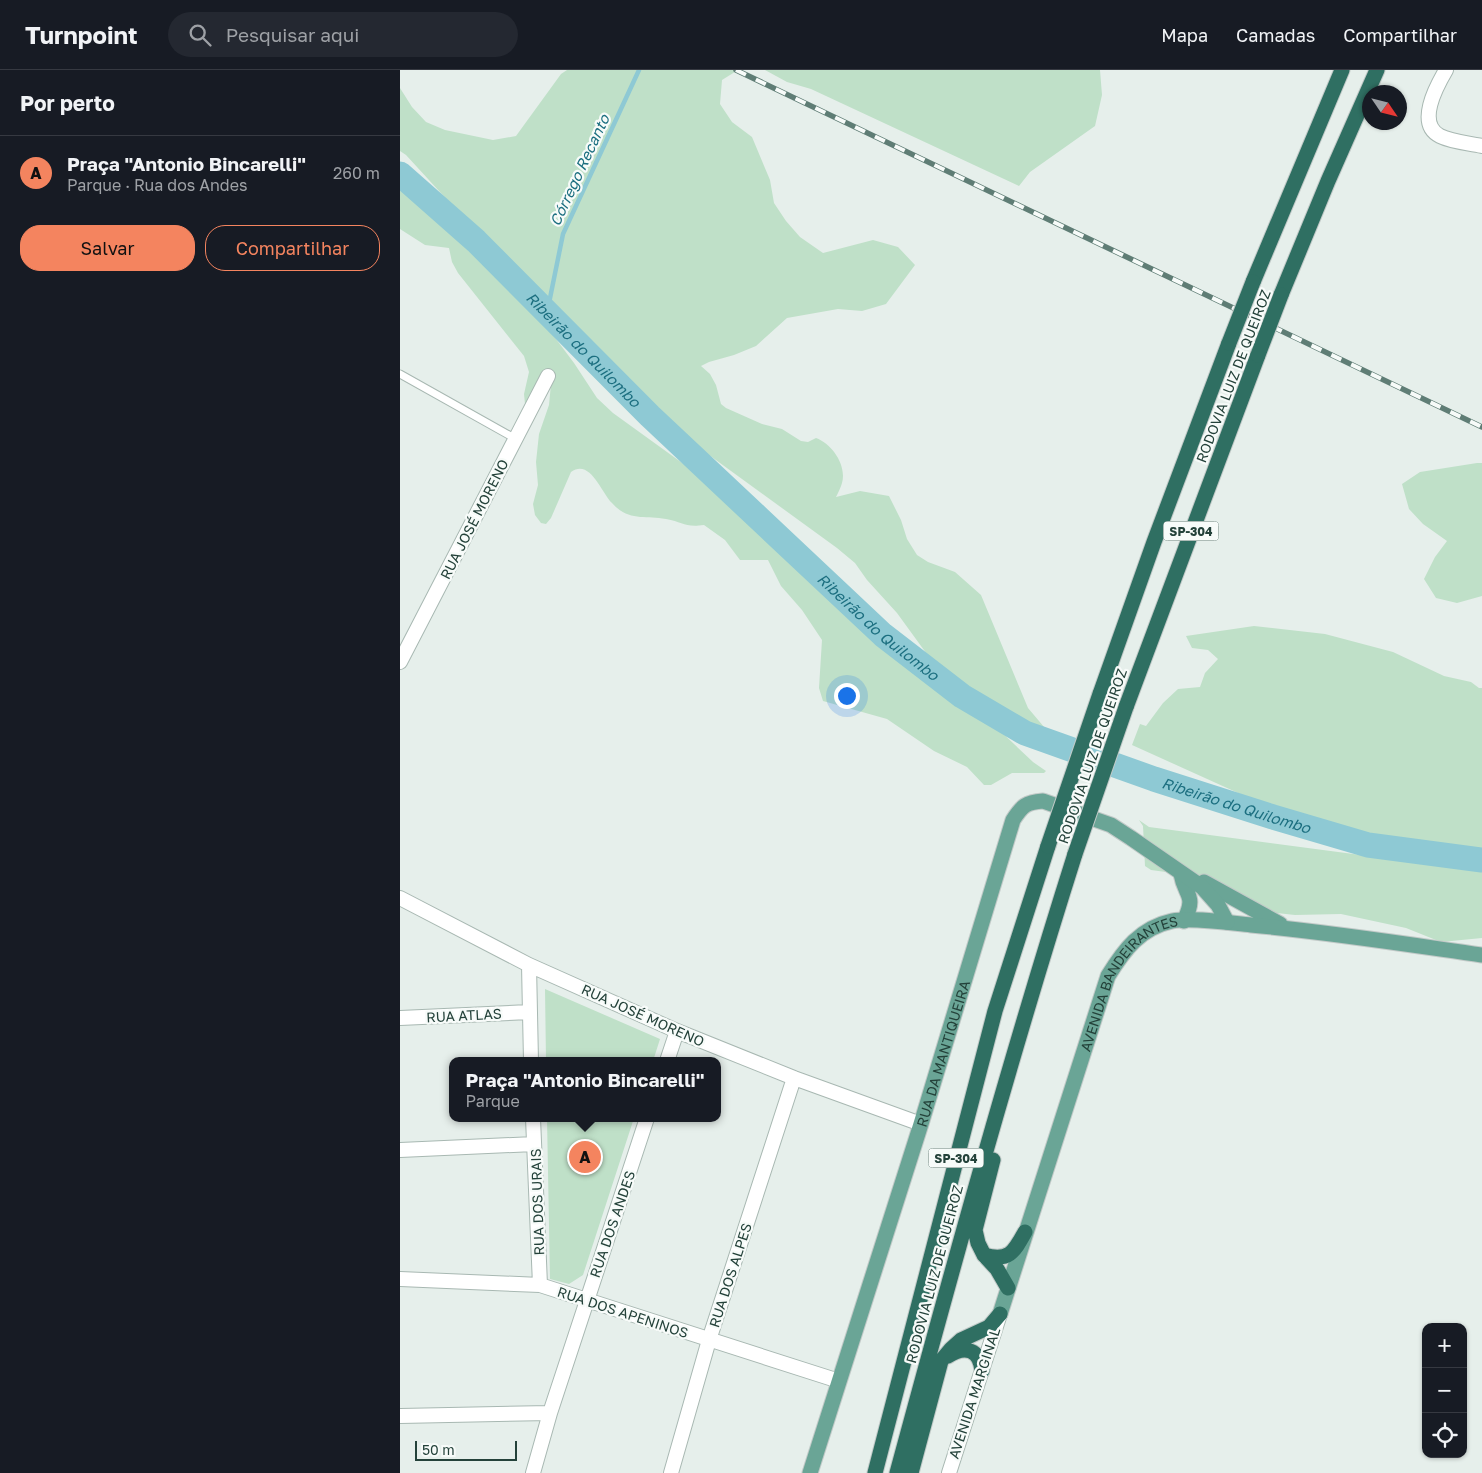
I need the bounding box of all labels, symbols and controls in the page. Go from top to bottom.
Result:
search box [168,12,518,57]
text: Turnpoint [25,20,138,49]
icon: search [186,21,214,49]
text: Pesquisar aqui [226,23,359,46]
text: Mapa [1161,24,1208,46]
text: Camadas [1236,24,1315,46]
text: Compartilhar [1343,24,1457,46]
north arrow [1362,85,1407,130]
text: Por perto [20,90,115,116]
water label: Córrego Recanto [545,111,614,229]
text: Praça "Antonio Bincarelli" [67,152,306,175]
text: A [30,163,42,183]
text: 260 m [333,163,380,183]
text: Parque · Rua dos Andes [67,175,247,195]
button: Salvar [20,225,195,271]
button: Compartilhar [205,225,380,271]
street label: RODOVIA LUIZ DE QUEIROZ [1192,287,1274,465]
water label: Ribeirão do Quilombo [523,288,645,411]
street label: RUA JOSÉ MORENO [436,456,512,582]
road number: SP-304 [1164,522,1218,541]
water label: Ribeirão do Quilombo [814,569,943,685]
street label: RODOVIA LUIZ DE QUEIROZ [1054,666,1130,846]
your location [834,683,860,709]
water label: Ribeirão do Quilombo [1160,773,1314,837]
street label: AVENIDA BANDEIRANTES [1076,912,1179,1053]
street label: RUA DA MANTIQUEIRA [912,978,973,1129]
street label: RUA JOSÉ MORENO [579,980,707,1050]
street label: RUA ATLAS [426,1005,502,1025]
popup [449,1057,721,1122]
text: Praça "Antonio Bincarelli" [466,1068,704,1091]
text: Parque [466,1091,520,1111]
pin: A [569,1138,601,1176]
street label: RUA DOS URAIS [527,1148,547,1256]
road number: SP-304 [928,1148,984,1168]
street label: RUA DOS ANDES [586,1168,638,1280]
street label: RODOVIA LUIZ DE QUEIROZ [902,1183,966,1365]
street label: RUA DOS ALPES [705,1221,755,1329]
street label: RUA DOS APENINOS [555,1283,691,1341]
map controls [1422,1323,1467,1458]
button: + [1422,1323,1467,1368]
street label: AVENIDA MARGINAL [945,1325,1003,1461]
button: − [1422,1368,1467,1413]
button: locate [1422,1413,1467,1458]
scale bar [415,1438,518,1461]
text: 50 m [422,1441,455,1458]

